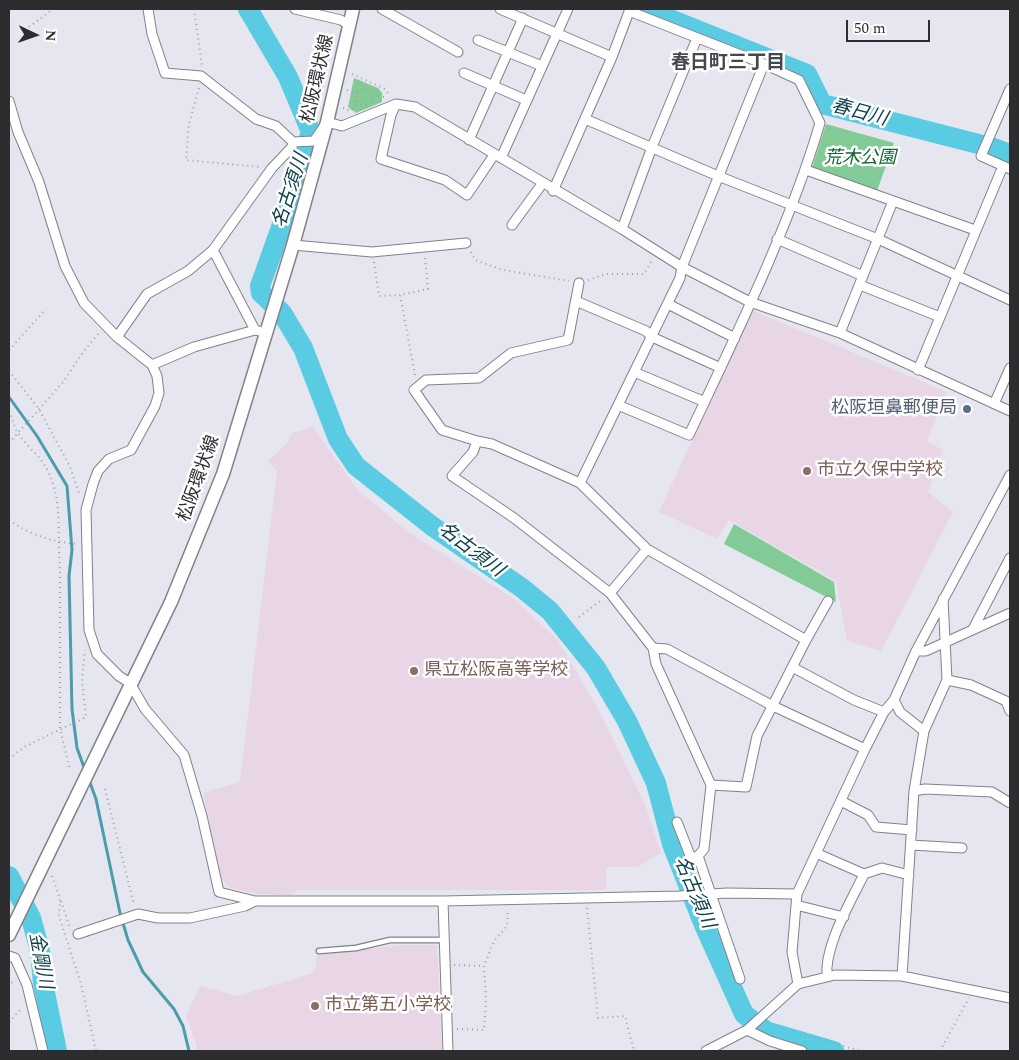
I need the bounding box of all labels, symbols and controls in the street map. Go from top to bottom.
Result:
north arrow [10,10,60,60]
scale bar [849,10,933,42]
text: 50 m [854,17,886,40]
text: N [40,30,61,42]
street label: 松阪環状線 [298,33,340,125]
district label: 春日町三丁目 [671,53,785,75]
water label: 春日川 [829,96,889,132]
park label: 荒木公園 [824,148,896,170]
water label: 名古須川 [269,151,315,231]
place label: 松阪垣鼻郵便局 [831,398,957,420]
marker: 松阪垣鼻郵便局 [961,403,973,415]
street label: 松阪環状線 [174,433,226,525]
place label: 市立久保中学校 [817,460,943,482]
marker: 市立久保中学校 [801,465,813,477]
water label: 名古須川 [433,519,507,583]
place label: 県立松阪高等学校 [424,660,568,682]
marker: 県立松阪高等学校 [408,665,420,677]
water label: 名古須川 [668,854,718,932]
water label: 金剛川 [22,931,56,991]
place label: 市立第五小学校 [325,995,451,1017]
marker: 市立第五小学校 [309,1000,321,1012]

